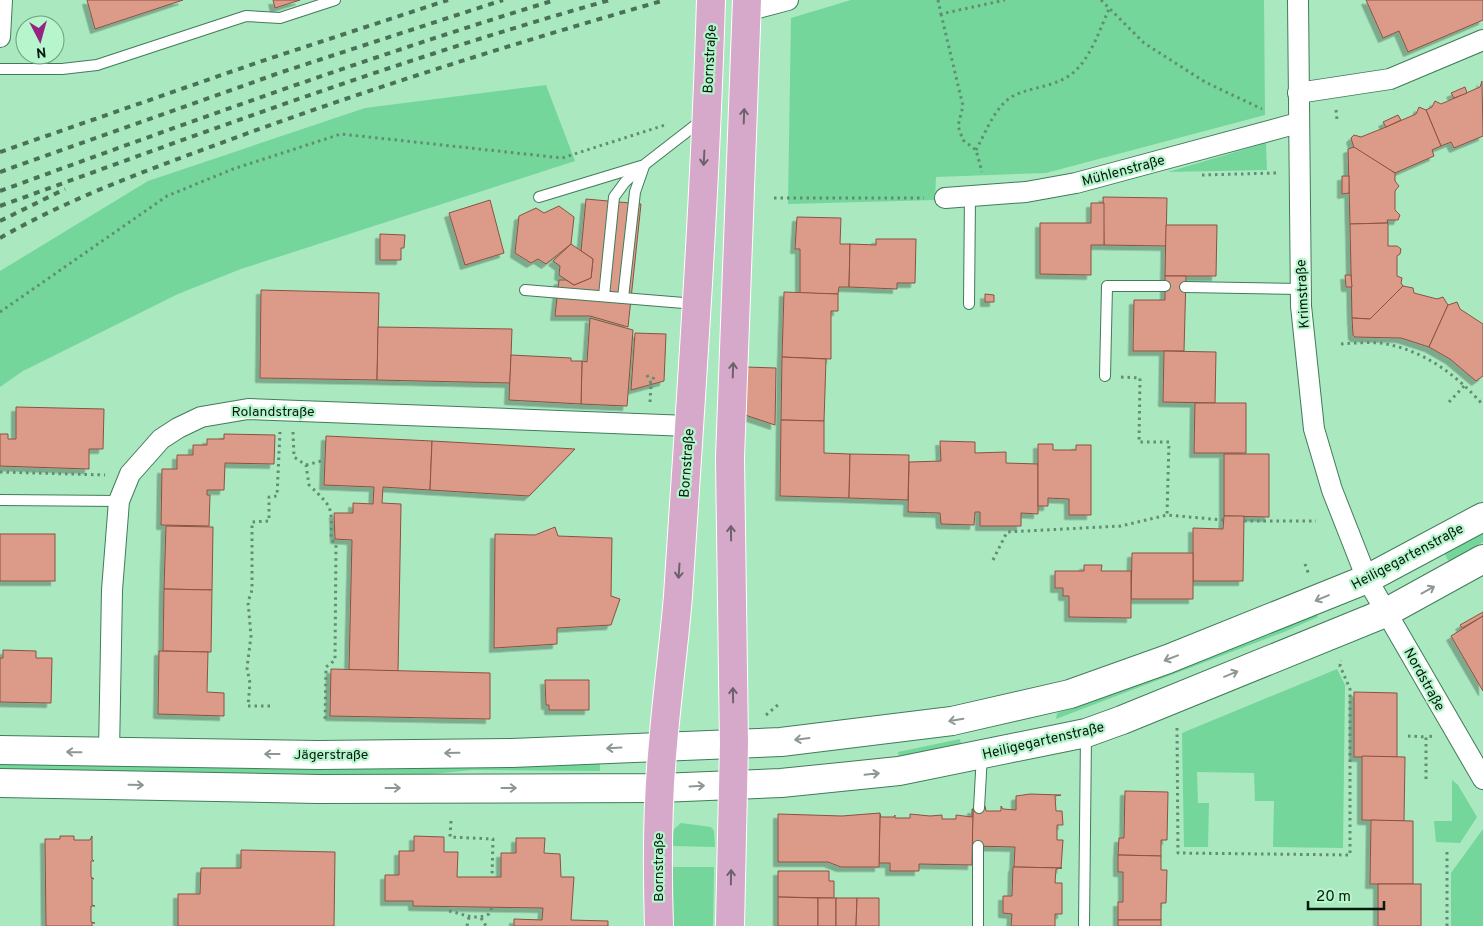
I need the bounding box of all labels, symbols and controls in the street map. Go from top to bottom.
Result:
north arrow [15,15,65,65]
street label: Bornstraße [700,24,721,94]
text: N [35,42,47,60]
one-way arrow [739,108,748,124]
one-way arrow [699,149,708,165]
street label: Mühlenstraße [1080,152,1167,191]
street label: Krimstraße [1293,259,1314,329]
one-way arrow [728,362,738,378]
street label: Rolandstraße [232,404,314,421]
street label: Bornstraße [677,428,698,498]
street label: Heiligegartenstraße [1349,521,1467,594]
one-way arrow [726,525,736,541]
one-way arrow [675,562,684,578]
one-way arrow [1420,584,1434,594]
one-way arrow [1315,595,1330,604]
street label: Nordstraße [1399,645,1448,714]
one-way arrow [1164,654,1179,663]
one-way arrow [1223,669,1238,679]
one-way arrow [728,687,738,704]
one-way arrow [948,716,964,725]
street label: Heiligegartenstraße [981,719,1106,764]
one-way arrow [794,734,810,744]
one-way arrow [606,743,622,753]
one-way arrow [66,747,82,757]
street label: Jägerstraße [294,747,368,764]
one-way arrow [264,749,280,759]
one-way arrow [444,749,460,758]
one-way arrow [864,769,880,779]
one-way arrow [128,781,144,790]
one-way arrow [689,782,705,791]
one-way arrow [384,783,400,793]
one-way arrow [501,783,517,793]
street label: Bornstraße [651,832,668,902]
one-way arrow [726,870,736,886]
scale bar [1308,878,1384,910]
text: 20 m [1316,888,1351,907]

